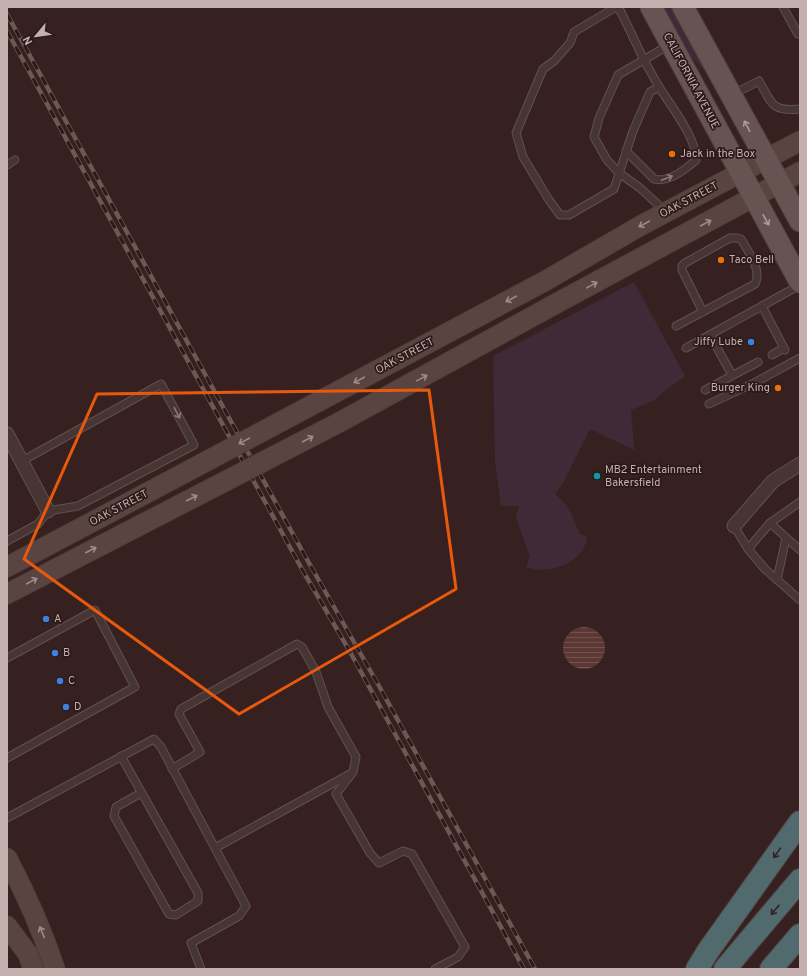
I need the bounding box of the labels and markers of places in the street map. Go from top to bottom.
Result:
place label: Jack in the Box [680,147,755,161]
marker: Jack in the Box [667,149,677,159]
place label: Taco Bell [729,253,774,267]
marker: Taco Bell [716,255,726,265]
place label: Jiffy Lube [694,335,743,349]
marker: Jiffy Lube [746,337,756,347]
place label: Burger King [711,381,770,395]
marker: Burger King [773,383,783,393]
place label: MB2 Entertainment Bakersfield [605,463,702,490]
marker: MB2 Entertainment Bakersfield [592,471,602,481]
place label: A [54,612,61,626]
marker: A [41,614,51,624]
place label: B [63,646,70,660]
marker: B [50,648,60,658]
place label: C [68,674,75,688]
marker: C [55,676,65,686]
place label: D [74,700,82,714]
marker: D [61,702,71,712]

